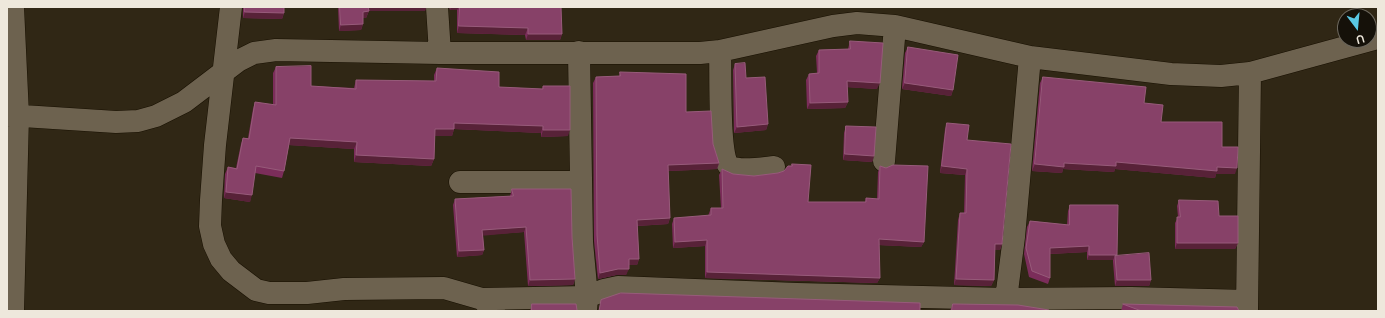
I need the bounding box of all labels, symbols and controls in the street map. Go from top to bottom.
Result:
north arrow [1337,8,1377,48]
text: U [1354,32,1366,46]

